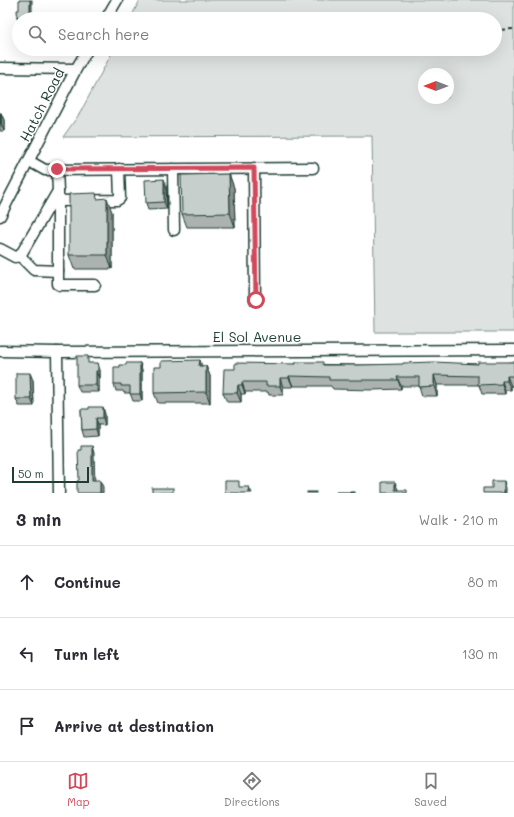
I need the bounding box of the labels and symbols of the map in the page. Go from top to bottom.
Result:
street label: Hatch Road [15,65,68,145]
north arrow [418,68,454,104]
route end [48,160,66,178]
route start [247,291,265,309]
street label: El Sol Avenue [213,327,301,346]
scale bar [12,465,89,484]

